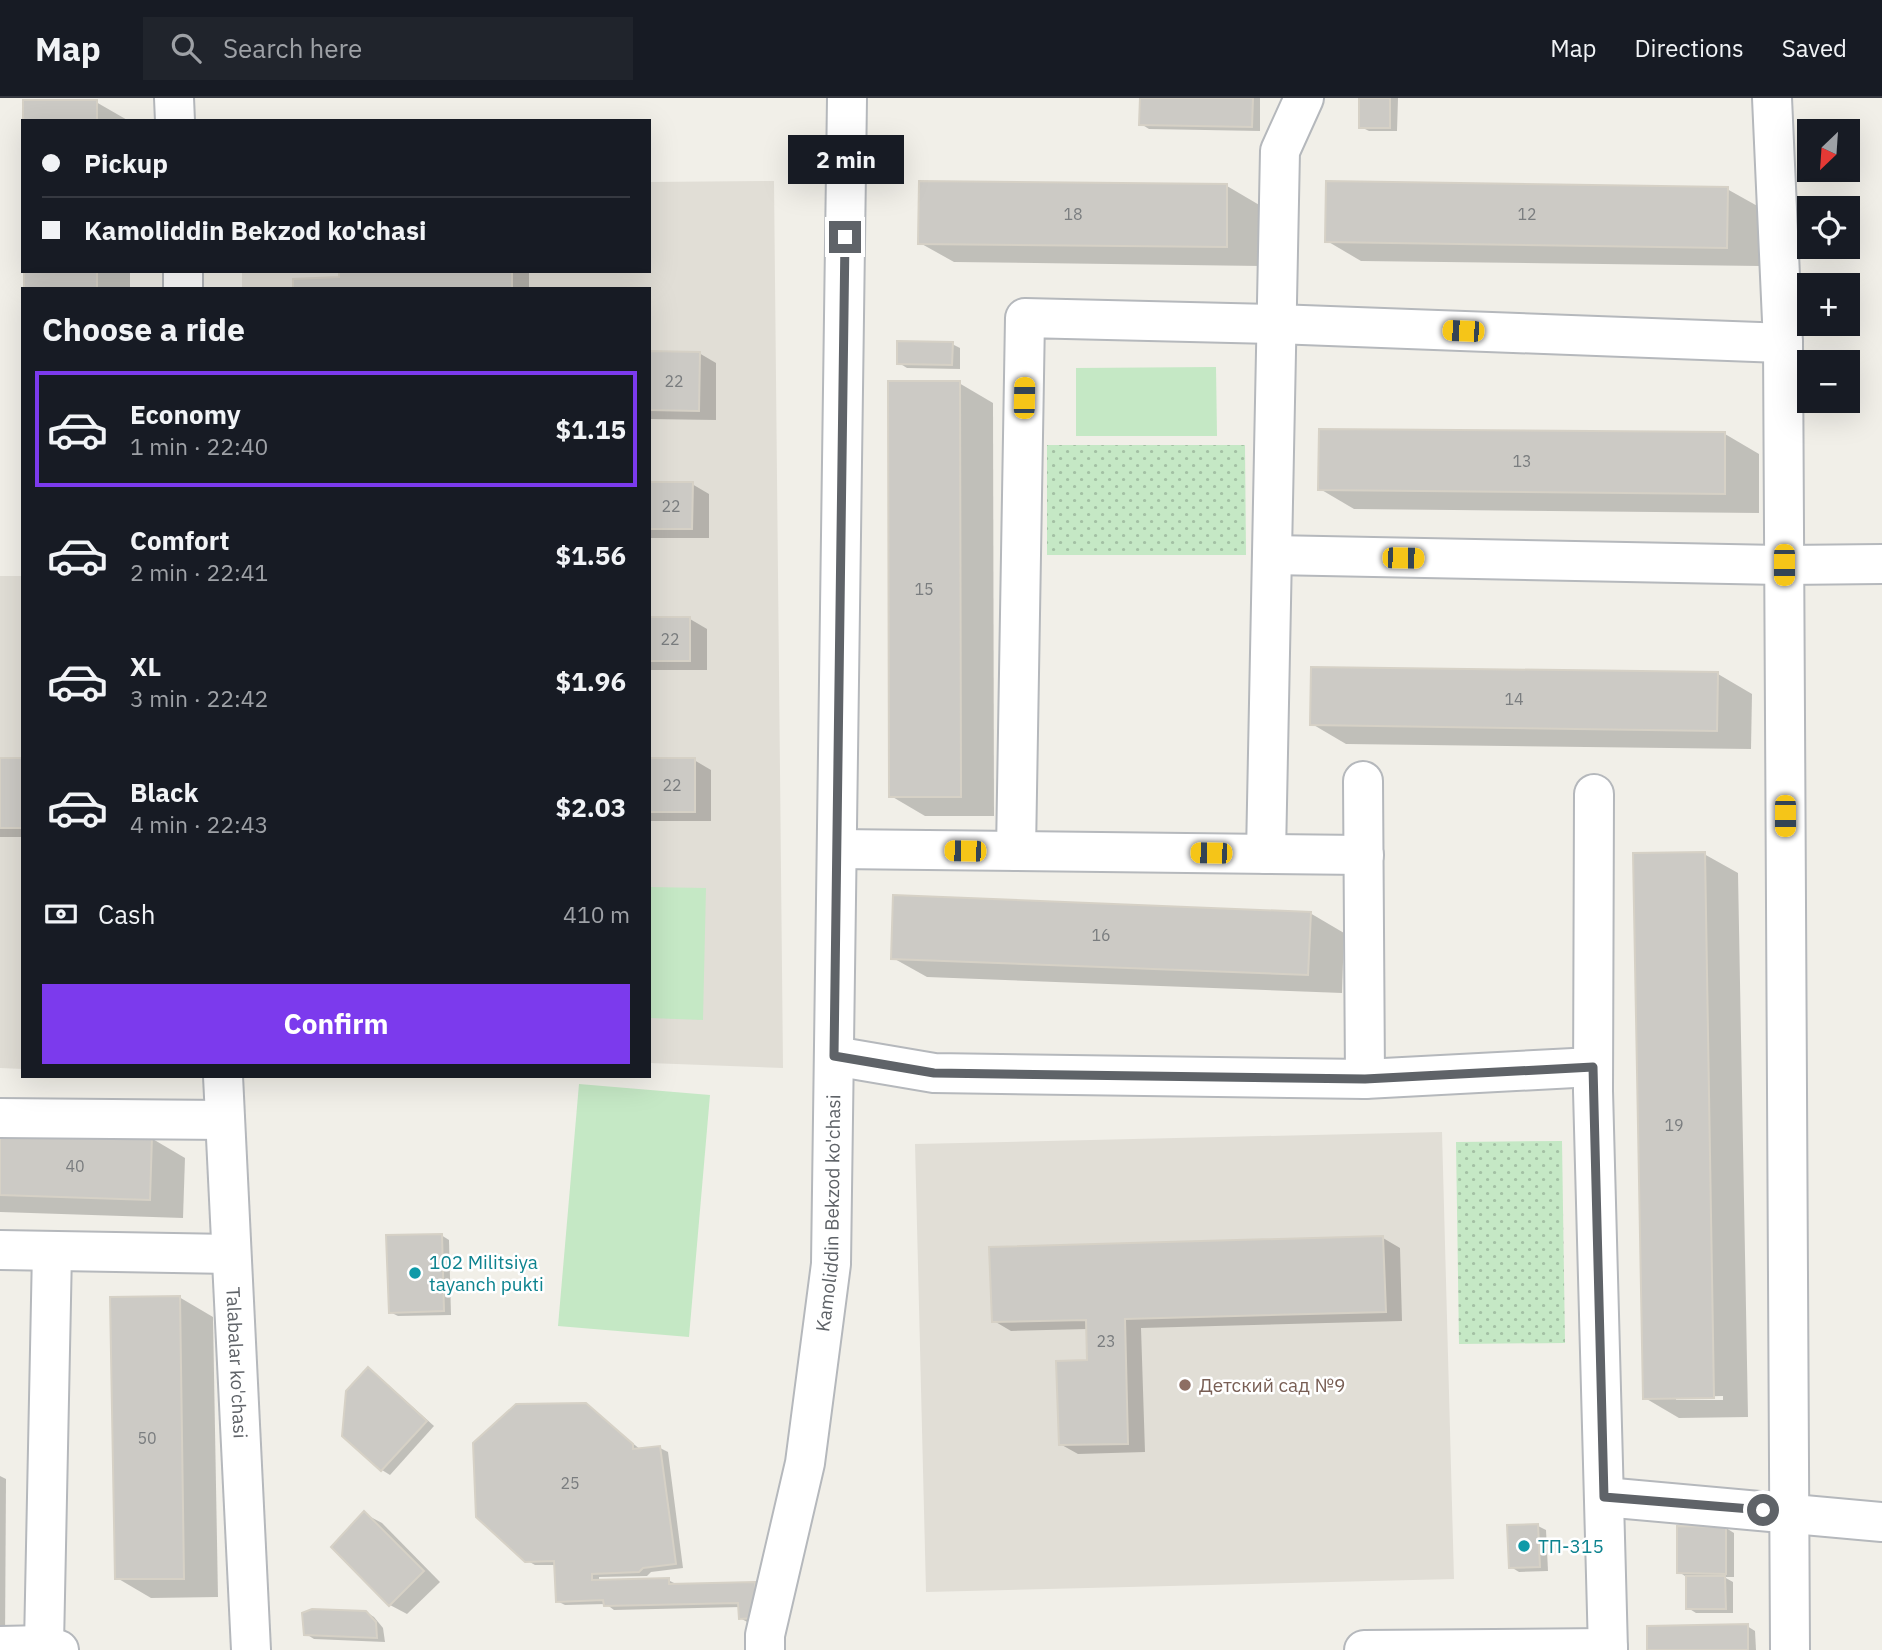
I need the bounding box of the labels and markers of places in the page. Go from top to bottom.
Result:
place label: 102 Militsiya tayanch pukti [429,1250,544,1296]
marker: 102 Militsiya tayanch pukti [407,1265,423,1281]
place label: Детский сад №9 [1199,1373,1345,1397]
marker: Детский сад №9 [1177,1377,1193,1393]
place label: ТП-315 [1538,1534,1604,1558]
marker: ТП-315 [1516,1538,1532,1554]

